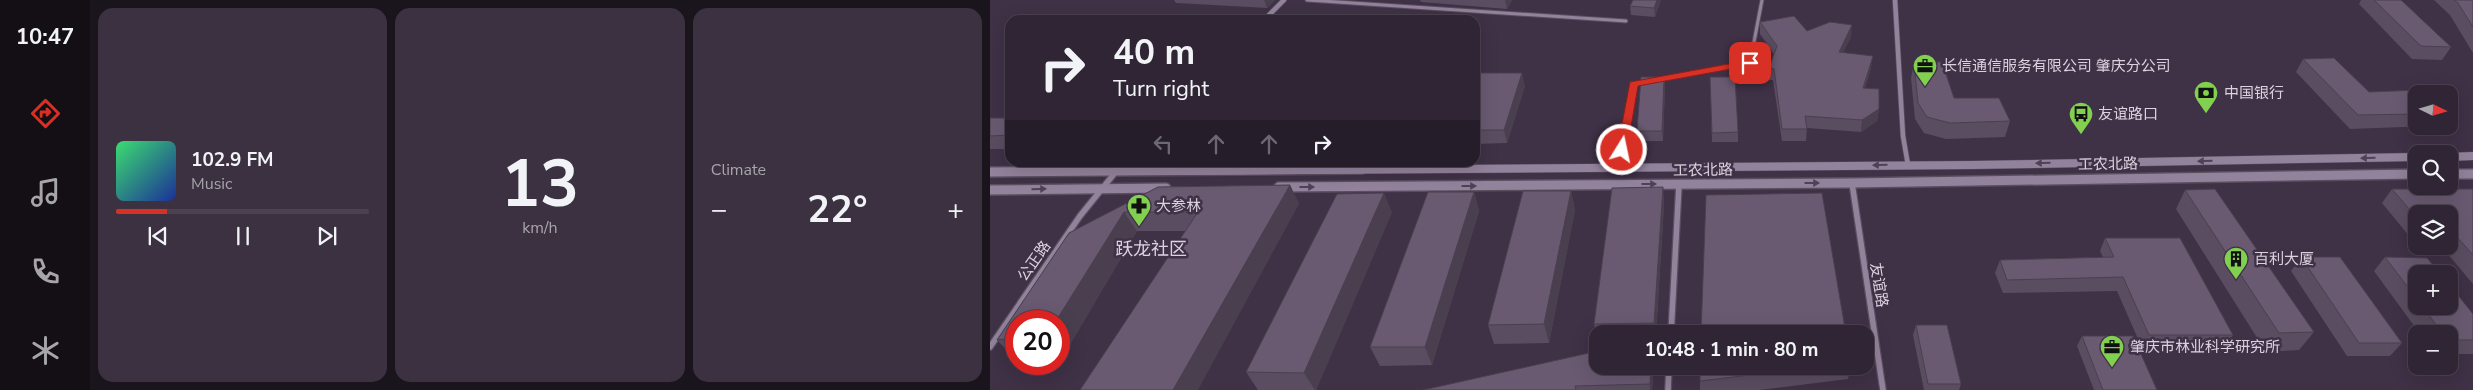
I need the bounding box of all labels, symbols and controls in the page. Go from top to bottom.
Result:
text: 10:47 [16,22,74,52]
text: 40 m [1113,29,1195,76]
icon: right [1030,35,1095,100]
pin [1729,42,1771,84]
icon: arrive [1736,49,1764,77]
office icon: 长信通信服务有限公司 肇庆分公司 [1912,53,1938,87]
place label: 长信通信服务有限公司 肇庆分公司 [1942,56,2171,76]
text: Turn right [1113,74,1209,104]
bank icon: 中国银行 [2193,80,2219,114]
place label: 中国银行 [2224,83,2284,103]
north arrow [2408,85,2458,135]
map controls [2408,85,2458,375]
icon: directions [28,96,63,131]
bus stop icon: 友谊路口 [2068,101,2094,135]
place label: 友谊路口 [2098,104,2158,124]
position arrow [1595,123,1647,175]
icon: left [1149,130,1177,158]
icon: ahead [1202,130,1230,158]
icon: ahead [1255,130,1283,158]
icon: right [1308,130,1336,158]
text: 13 [501,140,579,229]
button: search [2408,145,2458,195]
text: 102.9 FM [191,147,274,173]
street label: 工农北路 [2078,153,2138,175]
one-way arrow [2359,154,2375,162]
one-way arrow [2197,157,2213,165]
text: Climate [711,159,766,181]
street label: 工农北路 [1673,159,1733,181]
one-way arrow [2034,159,2050,167]
one-way arrow [1872,161,1888,169]
text: Music [191,173,232,195]
icon: music [28,175,63,210]
one-way arrow [1804,179,1820,187]
one-way arrow [1641,180,1657,188]
one-way arrow [1461,182,1477,190]
one-way arrow [1299,183,1315,191]
text: 22° [807,184,867,235]
one-way arrow [1031,185,1047,193]
text: − [711,191,727,229]
text: + [947,191,964,229]
pharmacy icon: 大参林 [1126,193,1152,227]
place label: 大参林 [1156,196,1201,216]
button: layers [2408,205,2458,255]
text: km/h [522,217,558,239]
icon: previous [144,222,172,250]
icon: pause [229,222,257,250]
icon: next [313,222,341,250]
street label: 公正路 [1013,237,1055,285]
district label: 跃龙社区 [1115,237,1187,261]
building icon: 百利大厦 [2223,246,2249,280]
place label: 百利大厦 [2254,249,2314,269]
icon: phone [28,254,63,289]
street label: 友谊路 [1866,261,1892,309]
button: + [2408,265,2458,315]
speed limit sign: 20 [1005,310,1070,375]
button: − [2408,325,2458,375]
icon: climate [28,333,63,368]
office icon: 肇庆市林业科学研究所 [2099,334,2125,368]
text: 10:48 · 1 min · 80 m [1644,337,1819,363]
place label: 肇庆市林业科学研究所 [2130,337,2280,357]

